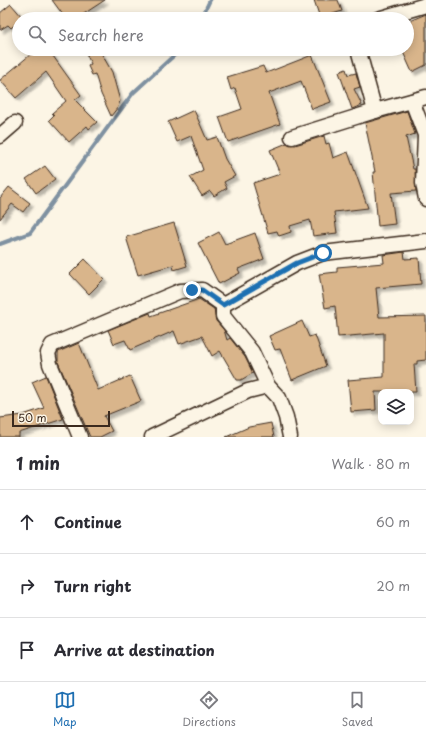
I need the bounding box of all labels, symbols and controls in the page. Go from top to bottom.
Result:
search box [12,12,414,56]
icon: search [26,23,48,45]
text: Search here [58,23,144,46]
route start [314,244,332,262]
route end [183,281,201,299]
map controls [378,389,414,425]
button: layers [378,389,414,425]
scale bar [12,409,110,428]
text: 50 m [18,409,47,426]
text: 1 min [16,450,60,476]
text: Walk · 80 m [332,454,410,473]
text: Continue [54,510,122,533]
icon: ahead [16,511,38,533]
text: 60 m [376,512,410,531]
text: Turn right [54,574,131,597]
icon: right [16,575,38,597]
text: 20 m [376,576,410,595]
text: Arrive at destination [54,638,215,661]
icon: arrive [16,639,38,661]
tab: Map [53,689,76,730]
tab: Directions [182,689,236,730]
tab: Saved [342,689,373,730]

